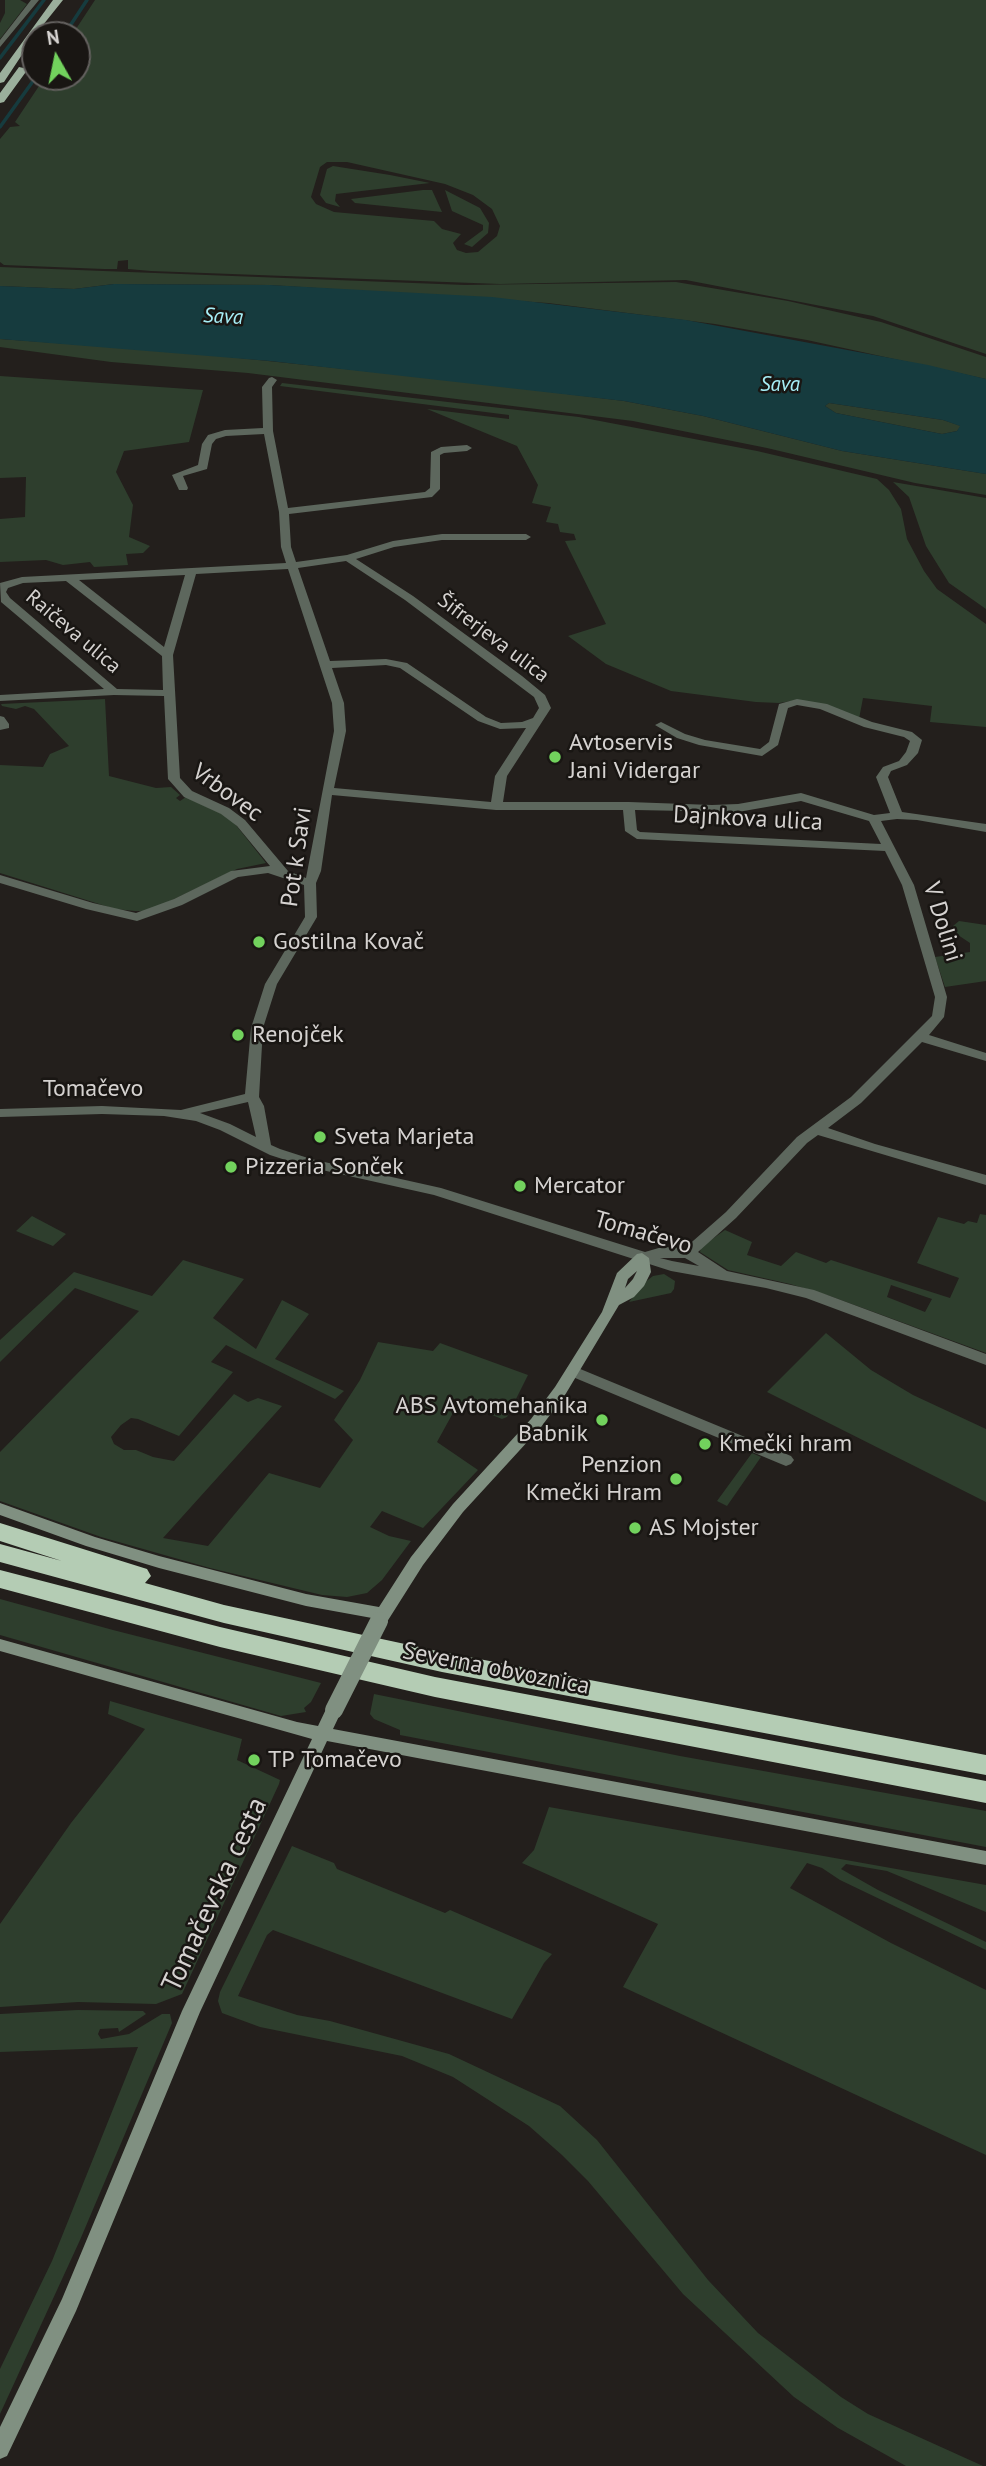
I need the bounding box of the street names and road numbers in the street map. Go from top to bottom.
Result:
street label: Raičeva ulica [20,585,126,679]
street label: Šifrerjeva ulica [432,588,554,688]
street label: Vrbovec [186,758,268,828]
street label: Dajnkova ulica [672,801,824,837]
street label: Pot k Savi [276,805,318,909]
street label: V Dolini [916,879,968,965]
street label: Tomačevo [43,1075,143,1103]
street label: Tomačevo [591,1205,695,1261]
street label: Severna obvoznica [400,1637,592,1701]
street label: Tomačevska cesta [155,1792,275,1998]

